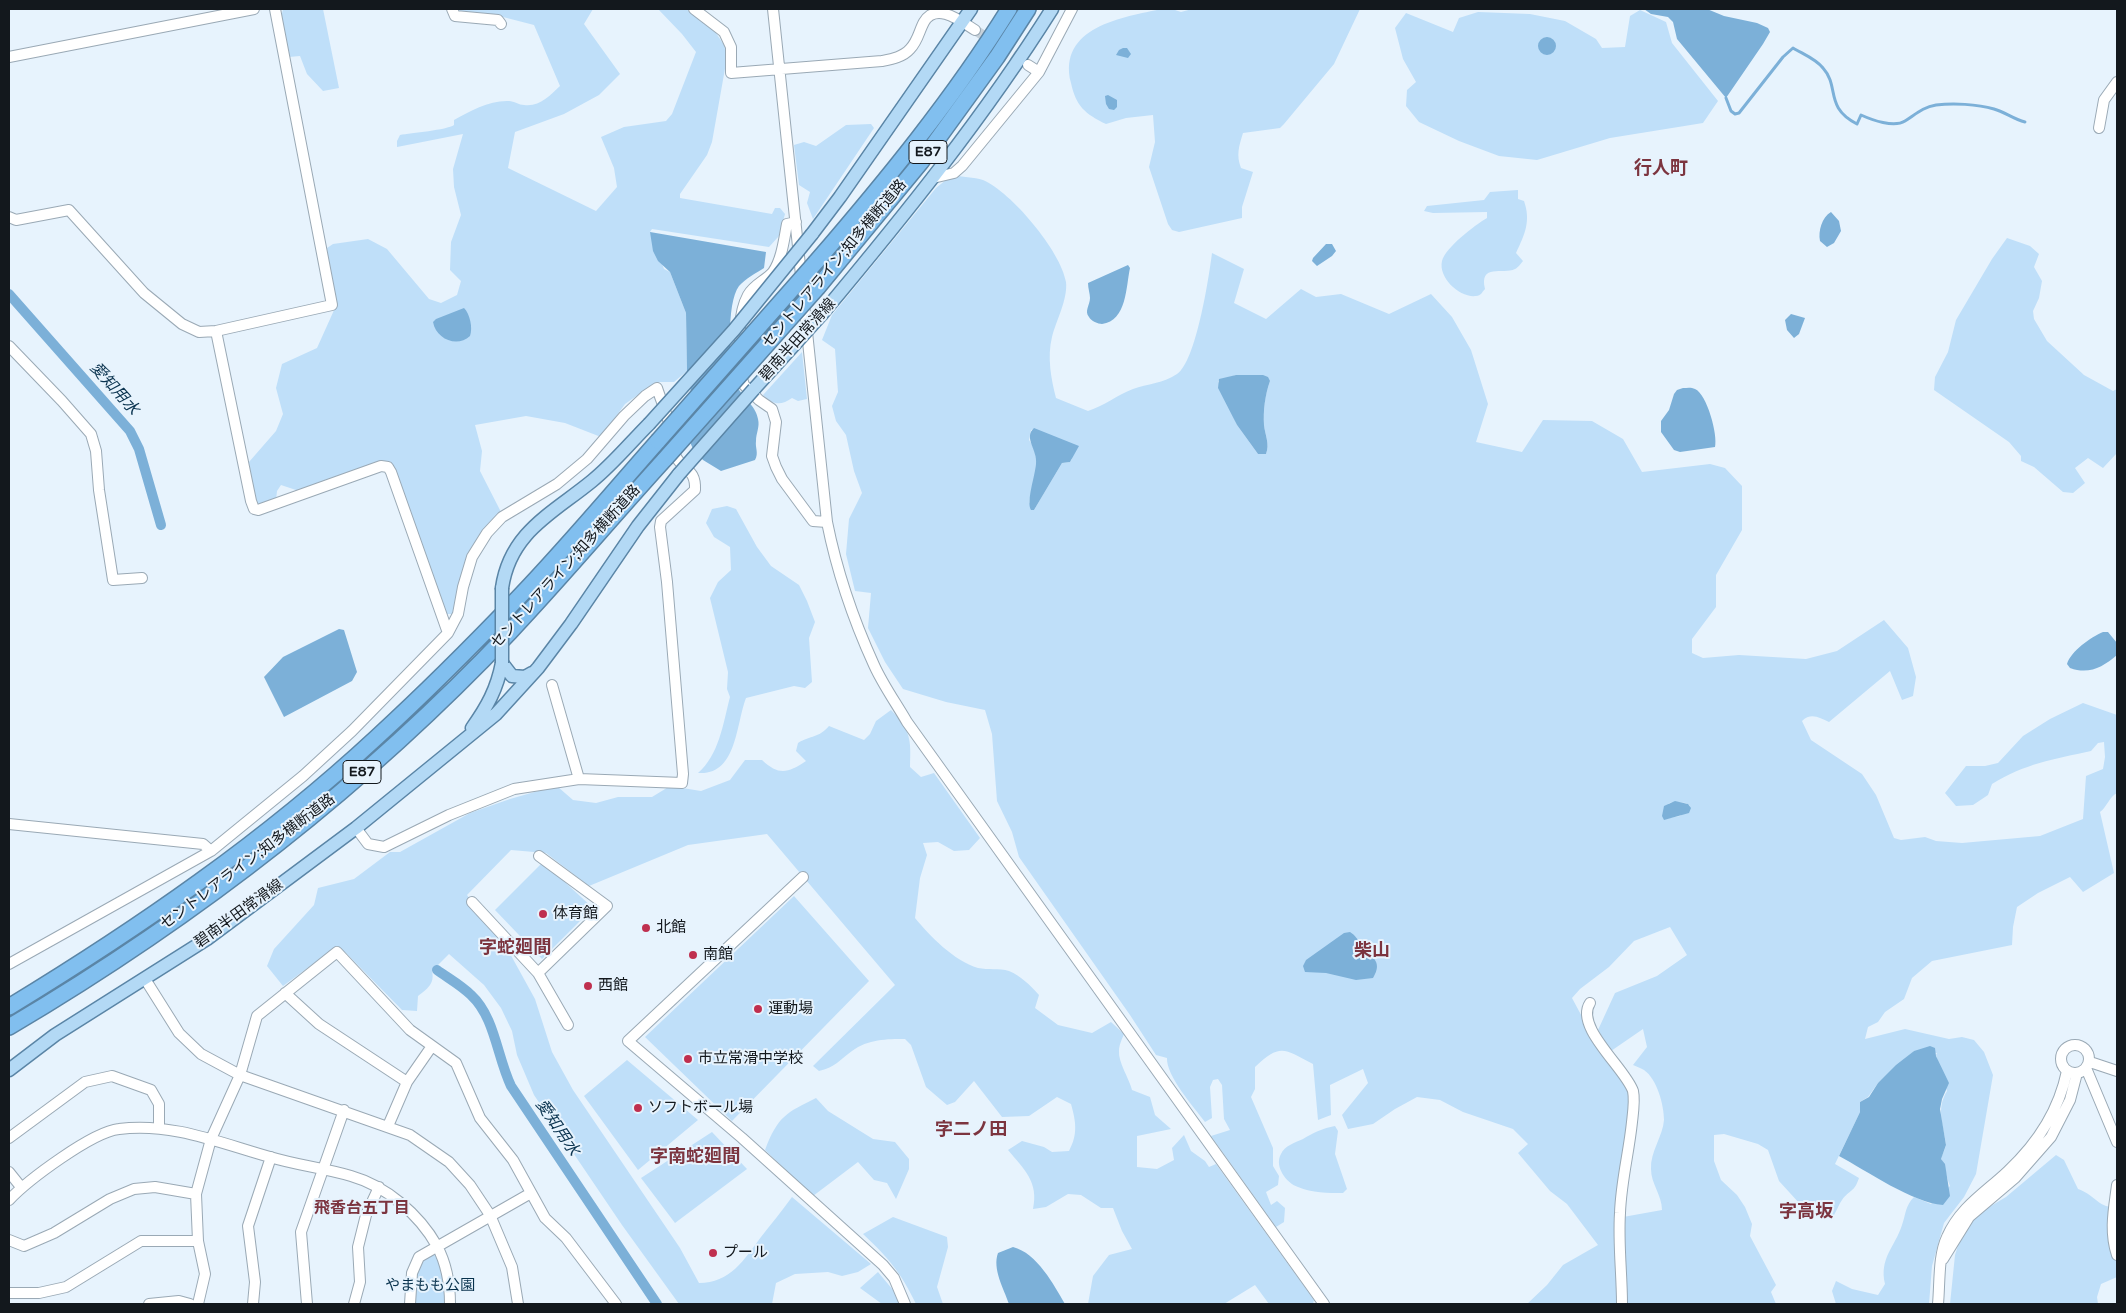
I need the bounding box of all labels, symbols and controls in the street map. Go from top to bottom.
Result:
road number: E87 [909,140,947,163]
district label: 行人町 [1634,158,1688,180]
street label: セントレアライン;知多横断道路 [759,176,911,352]
street label: 碧南半田常滑線 [756,295,840,385]
water label: 愛知用水 [85,359,143,419]
street label: セントレアライン;知多横断道路 [488,481,644,653]
road number: E87 [343,760,381,784]
street label: セントレアライン;知多横断道路 [157,790,339,934]
street label: 碧南半田常滑線 [191,876,287,952]
place label: 体育館 [553,905,598,923]
marker: 体育館 [537,908,549,920]
place label: 北館 [656,919,686,937]
marker: 北館 [640,922,652,934]
district label: 字蛇廻間 [479,937,551,959]
district label: 柴山 [1354,940,1390,962]
place label: 南館 [703,946,733,964]
marker: 南館 [687,949,699,961]
place label: 西館 [598,977,628,995]
marker: 西館 [582,980,594,992]
place label: 運動場 [768,1000,813,1018]
marker: 運動場 [752,1003,764,1015]
place label: 市立常滑中学校 [698,1050,803,1068]
marker: 市立常滑中学校 [682,1053,694,1065]
water label: 愛知用水 [531,1096,583,1160]
place label: ソフトボール場 [648,1099,753,1117]
marker: ソフトボール場 [632,1102,644,1114]
district label: 字二ノ田 [935,1119,1007,1141]
district label: 字南蛇廻間 [650,1146,740,1168]
district label: 飛香台五丁目 [314,1199,410,1219]
district label: 字高坂 [1779,1201,1833,1223]
place label: プール [723,1244,768,1262]
marker: プール [707,1247,719,1259]
park label: やまもも公園 [385,1277,475,1295]

